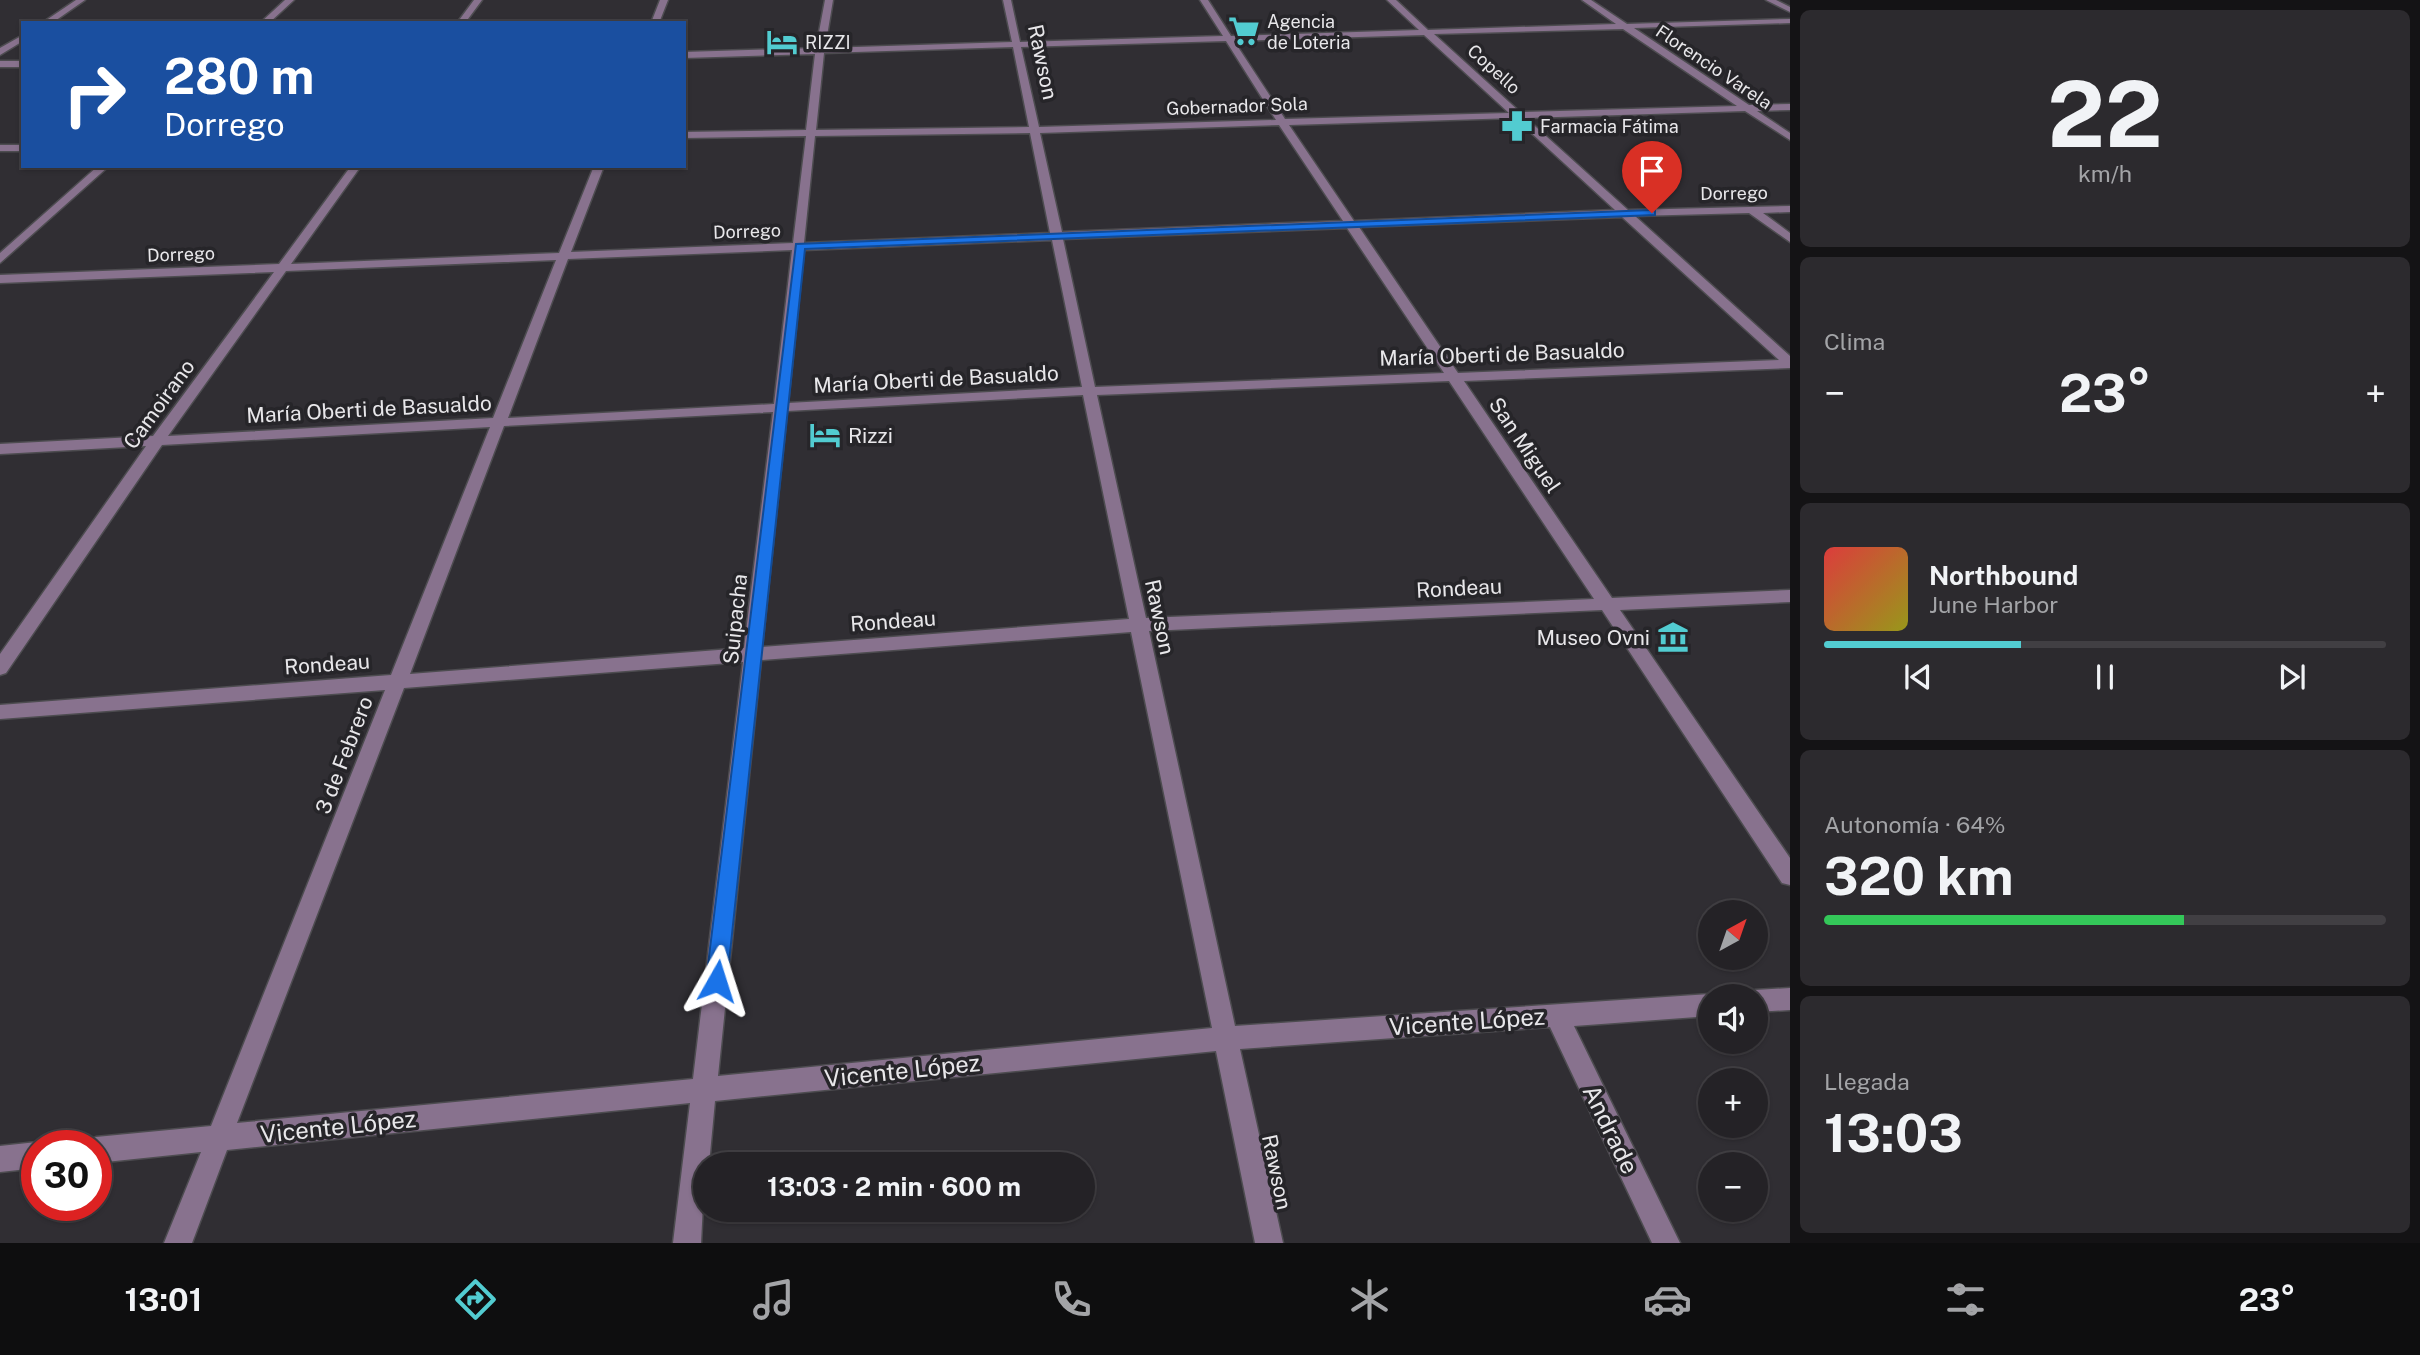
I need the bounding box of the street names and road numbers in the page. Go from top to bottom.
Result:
street label: Florencio Varela [1652,21,1776,113]
street label: Rawson [1023,22,1063,102]
street label: Copello [1463,40,1525,98]
street label: Gobernador Sola [1166,93,1308,119]
street label: Dorrego [1700,182,1768,204]
street label: Dorrego [713,219,781,243]
street label: Dorrego [147,242,215,266]
street label: María Oberti de Basualdo [1379,337,1625,371]
street label: Camoirano [118,354,200,454]
street label: María Oberti de Basualdo [813,360,1059,398]
street label: María Oberti de Basualdo [246,390,492,428]
street label: San Miguel [1484,392,1566,498]
street label: Suipacha [718,573,752,665]
street label: Rondeau [1415,573,1503,603]
street label: Rawson [1140,577,1180,657]
street label: Rondeau [849,606,937,636]
street label: Rondeau [283,649,371,679]
street label: 3 de Febrero [310,693,378,817]
street label: Vicente López [1388,1002,1546,1040]
street label: Vicente López [823,1048,981,1092]
street label: Andrade [1577,1080,1645,1178]
street label: Vicente López [259,1104,417,1148]
street label: Rawson [1257,1132,1297,1212]

